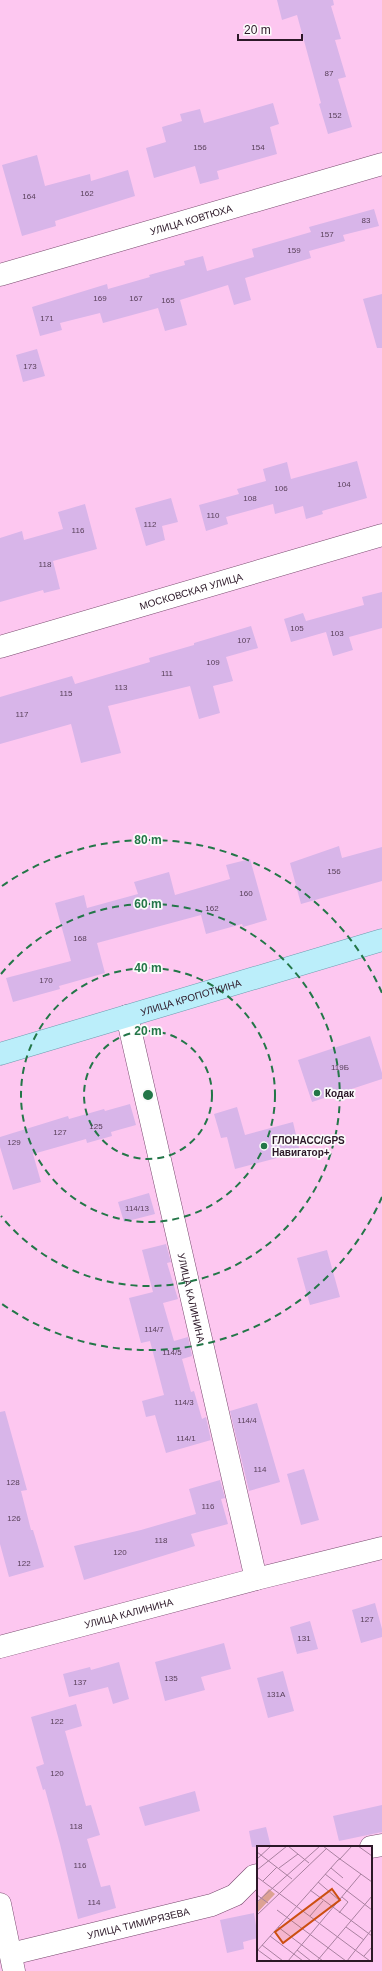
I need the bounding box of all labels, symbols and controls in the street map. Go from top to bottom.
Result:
scale bar [238,16,302,42]
text: 20 m [244,23,271,37]
house number: 87 [325,69,334,78]
house number: 152 [328,111,342,120]
house number: 156 [193,143,207,152]
house number: 154 [251,143,265,152]
house number: 162 [80,189,94,198]
house number: 164 [22,192,36,201]
street label: УЛИЦА КОВТЮХА [149,202,234,237]
house number: 83 [362,216,371,225]
house number: 157 [320,230,334,239]
house number: 159 [287,246,301,255]
house number: 169 [93,294,107,303]
house number: 167 [129,294,143,303]
house number: 165 [161,296,175,305]
house number: 171 [40,314,54,323]
house number: 173 [23,362,37,371]
house number: 104 [337,480,351,489]
house number: 106 [274,484,288,493]
house number: 108 [243,494,257,503]
house number: 110 [207,511,220,520]
house number: 112 [144,520,157,529]
house number: 116 [72,526,85,535]
house number: 118 [39,560,52,569]
street label: МОСКОВСКАЯ УЛИЦА [138,571,244,611]
house number: 105 [290,624,304,633]
house number: 103 [330,629,344,638]
house number: 107 [237,636,251,645]
house number: 109 [206,658,220,667]
house number: 111 [161,669,174,678]
house number: 113 [115,683,128,692]
house number: 115 [60,689,73,698]
house number: 117 [16,710,29,719]
text: 80 m [134,833,162,847]
house number: 156 [327,867,341,876]
house number: 160 [239,889,253,898]
text: 60 m [134,897,162,911]
house number: 162 [205,904,219,913]
house number: 168 [73,934,87,943]
text: 40 m [134,961,162,975]
house number: 170 [39,976,53,985]
street label: УЛИЦА КРОПОТКИНА [139,977,243,1017]
text: 20 m [134,1024,162,1038]
house number: 119Б [331,1063,349,1072]
centre of rings [141,1088,155,1102]
marker: Кодак [312,1088,322,1098]
place label: Кодак [325,1088,355,1099]
house number: 125 [89,1122,103,1131]
house number: 127 [53,1128,67,1137]
place label: ГЛОНАСС/GPS Навигатор+ [272,1135,345,1158]
house number: 129 [7,1138,21,1147]
marker: ГЛОНАСС/GPS Навигатор+ [259,1141,269,1151]
house number: 114/13 [125,1204,149,1213]
street label: УЛИЦА КАЛИНИНА [176,1252,207,1344]
house number: 114/7 [144,1325,164,1334]
house number: 114/5 [162,1348,182,1357]
house number: 114/3 [174,1398,194,1407]
house number: 114/4 [237,1416,257,1425]
house number: 114/1 [176,1434,196,1443]
house number: 114 [254,1465,267,1474]
house number: 128 [6,1478,20,1487]
house number: 116 [202,1502,215,1511]
house number: 126 [7,1514,21,1523]
house number: 118 [155,1536,168,1545]
house number: 120 [113,1548,127,1557]
house number: 122 [17,1559,31,1568]
street label: УЛИЦА КАЛИНИНА [83,1596,174,1630]
house number: 127 [360,1615,374,1624]
house number: 131 [297,1634,311,1643]
house number: 135 [164,1674,178,1683]
house number: 137 [73,1678,87,1687]
house number: 131А [267,1690,286,1699]
house number: 122 [50,1717,64,1726]
house number: 120 [50,1769,64,1778]
house number: 118 [70,1822,83,1831]
inset map [257,1846,372,1961]
house number: 116 [74,1861,87,1870]
house number: 114 [88,1898,101,1907]
street label: УЛИЦА ТИМИРЯЗЕВА [86,1905,191,1941]

